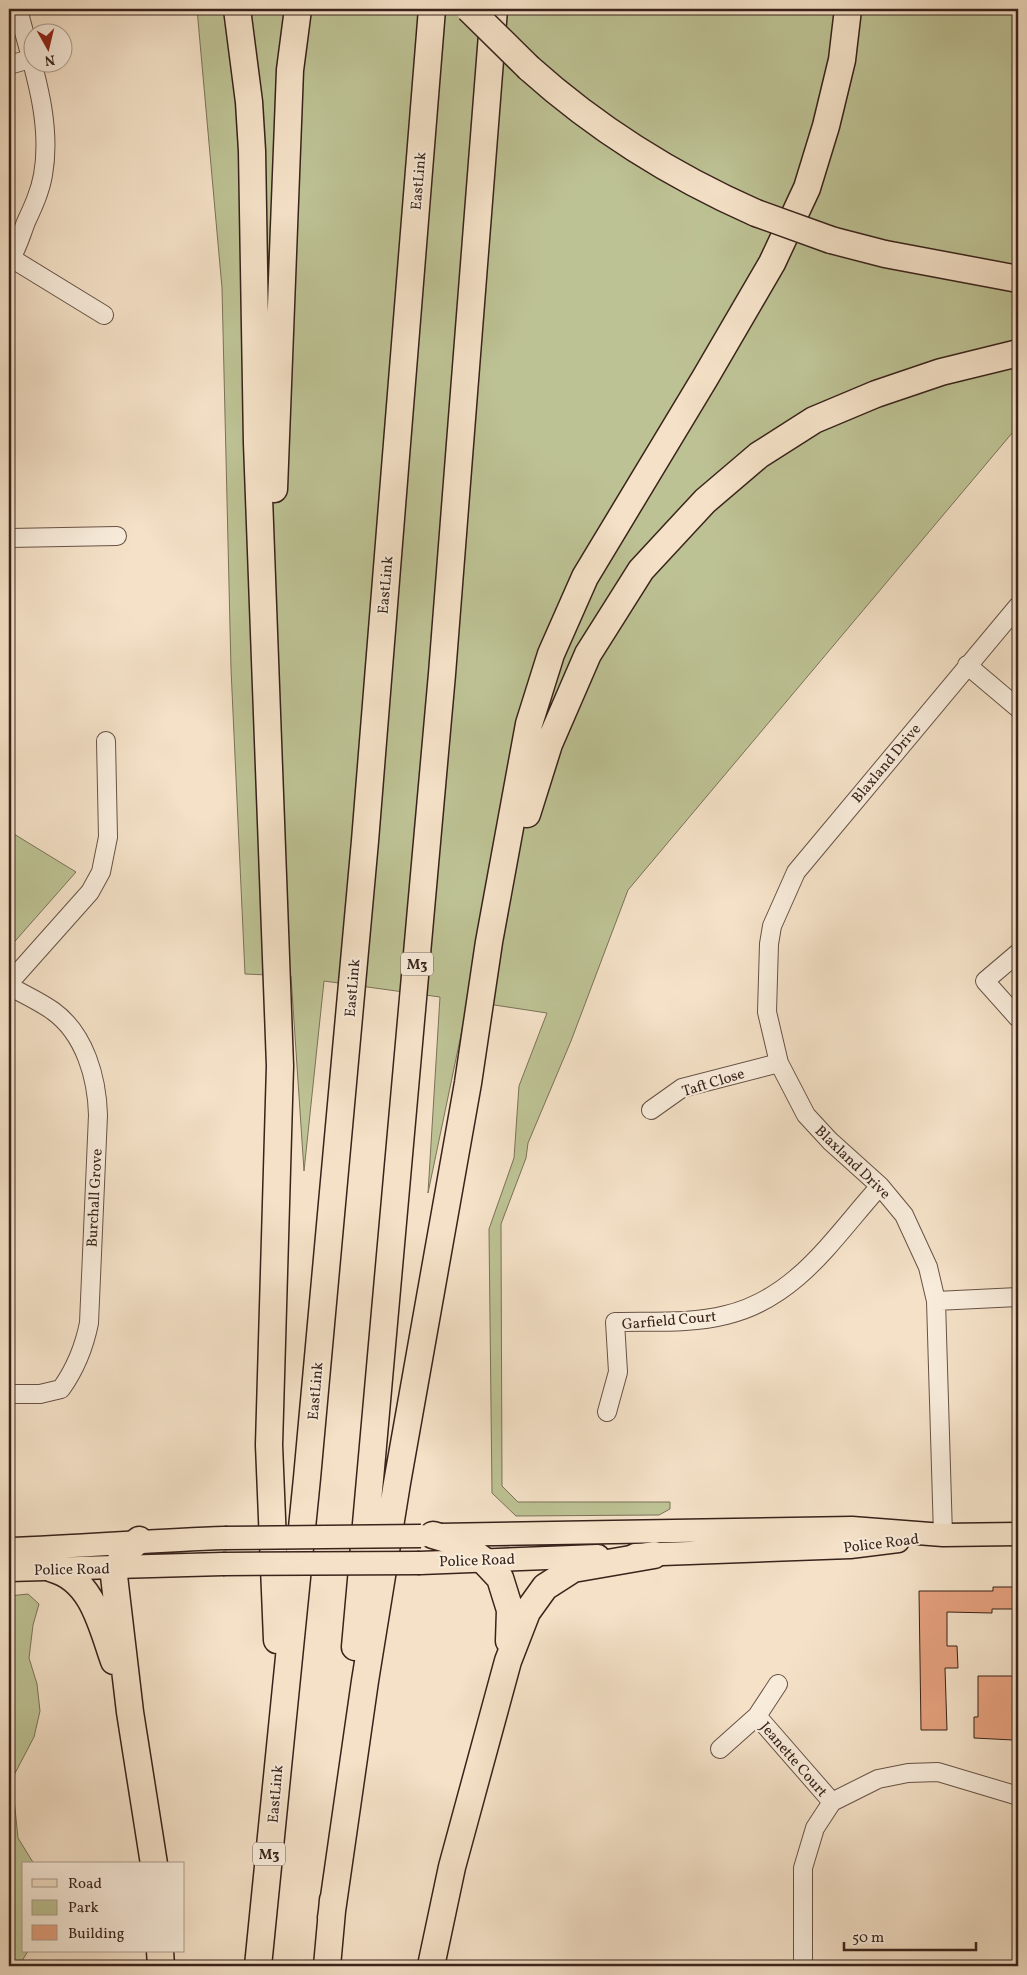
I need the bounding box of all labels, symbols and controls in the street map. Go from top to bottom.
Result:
north arrow [22,22,72,72]
text: N [43,49,56,70]
street label: EastLink [406,151,432,211]
street label: EastLink [373,555,399,615]
street label: Blaxland Drive [848,720,927,808]
road number: M3 [401,952,433,976]
street label: EastLink [340,958,366,1018]
street label: Taft Close [680,1064,747,1103]
street label: Blaxland Drive [809,1121,894,1205]
street label: Burchall Grove [82,1148,109,1248]
street label: Garfield Court [621,1307,717,1336]
street label: EastLink [303,1361,329,1421]
street label: Police Road [842,1529,920,1560]
street label: Police Road [439,1550,515,1573]
street label: Police Road [34,1559,110,1582]
street label: Jeanette Court [754,1718,832,1802]
street label: EastLink [263,1764,289,1824]
road number: M3 [253,1842,285,1866]
legend [22,1862,185,1952]
text: Road [68,1874,102,1895]
text: Park [68,1898,99,1919]
scale bar [844,1920,977,1952]
text: Building [68,1924,125,1945]
text: 50 m [852,1928,884,1949]

